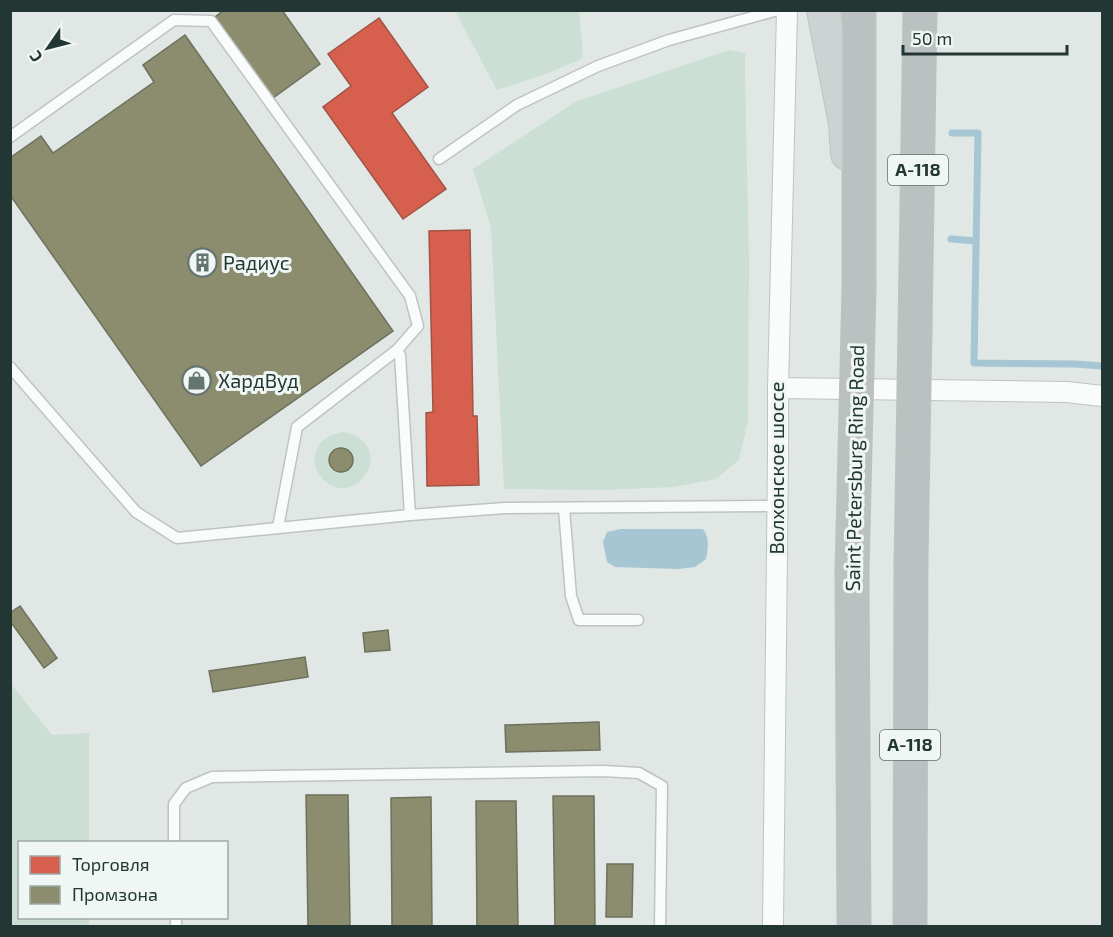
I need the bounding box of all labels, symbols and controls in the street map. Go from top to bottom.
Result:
north arrow [18,18,78,78]
scale bar [903,18,1066,56]
text: 50 m [912,27,952,49]
text: С [25,48,46,66]
road number: А-118 [888,155,948,185]
building icon: Радиус [186,247,218,279]
place label: Радиус [223,250,290,275]
street label: Saint Petersburg Ring Road [840,344,868,592]
shop icon: ХардВуд [181,365,213,397]
place label: ХардВуд [218,368,299,393]
street label: Волхонское шоссе [764,381,788,555]
road number: А-118 [880,730,940,760]
legend [18,841,228,919]
text: Торговля [72,853,150,875]
text: Промзона [72,883,158,905]

